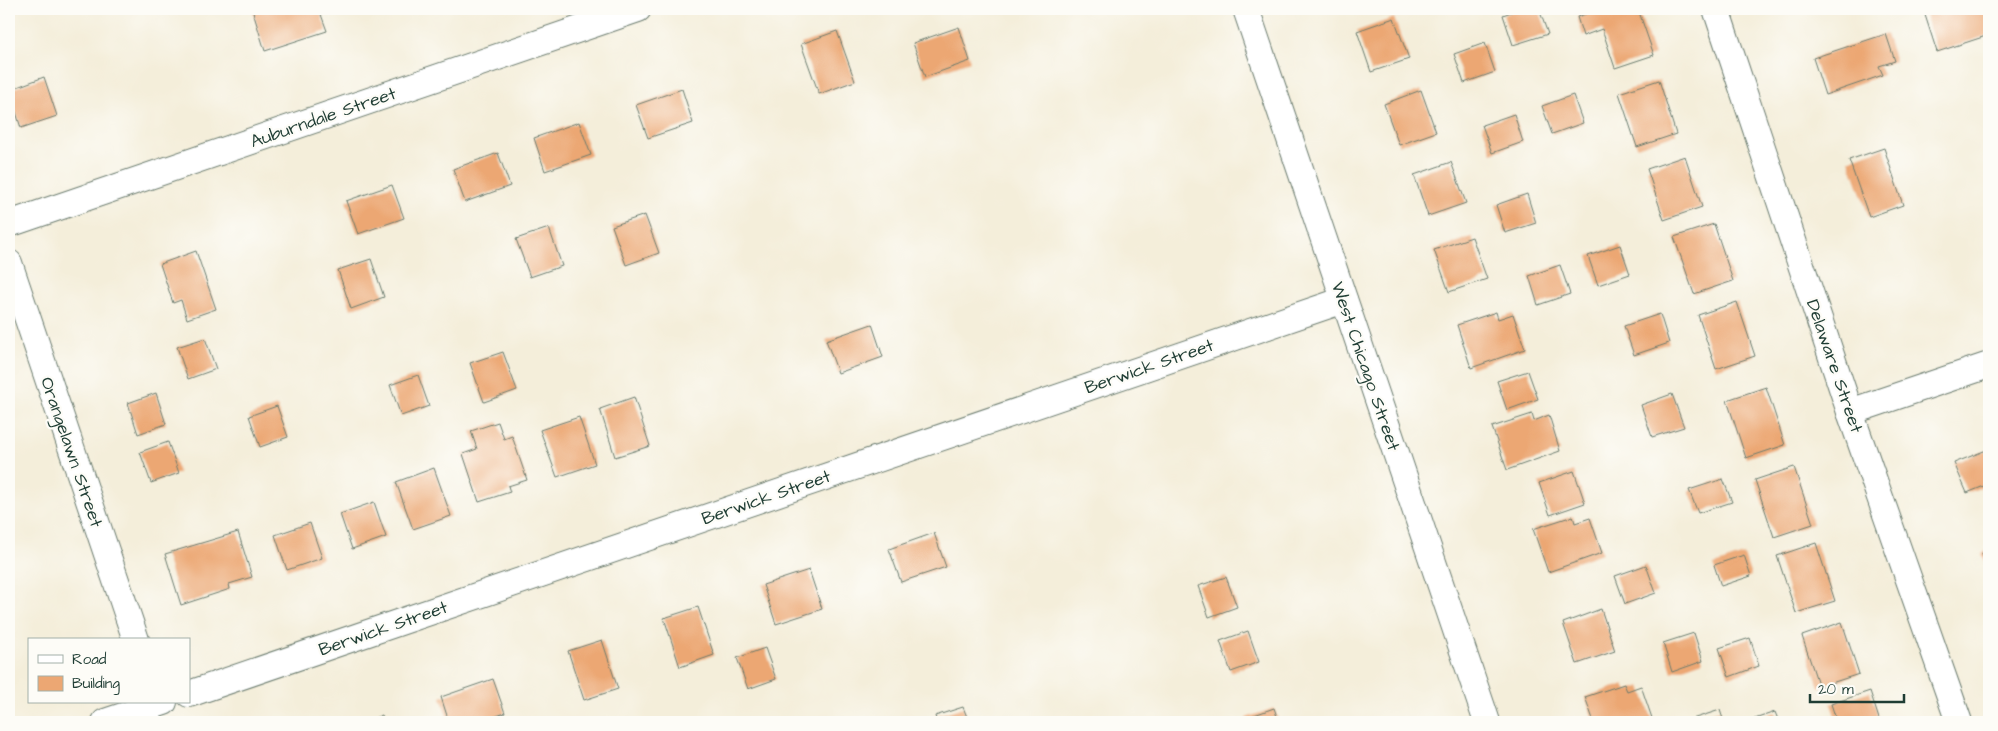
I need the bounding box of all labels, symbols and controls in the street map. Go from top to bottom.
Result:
street label: Auburndale Street [247,81,400,154]
street label: West Chicago Street [1324,278,1406,455]
street label: Delaware Street [1800,296,1869,437]
street label: Berwick Street [1081,332,1218,400]
street label: Orangelawn Street [33,374,109,532]
street label: Berwick Street [698,463,835,531]
street label: Berwick Street [315,594,452,662]
legend [28,638,190,704]
text: Road [72,649,107,670]
scale bar [1810,671,1904,703]
text: Building [72,673,120,695]
text: 20 m [1818,679,1854,700]

